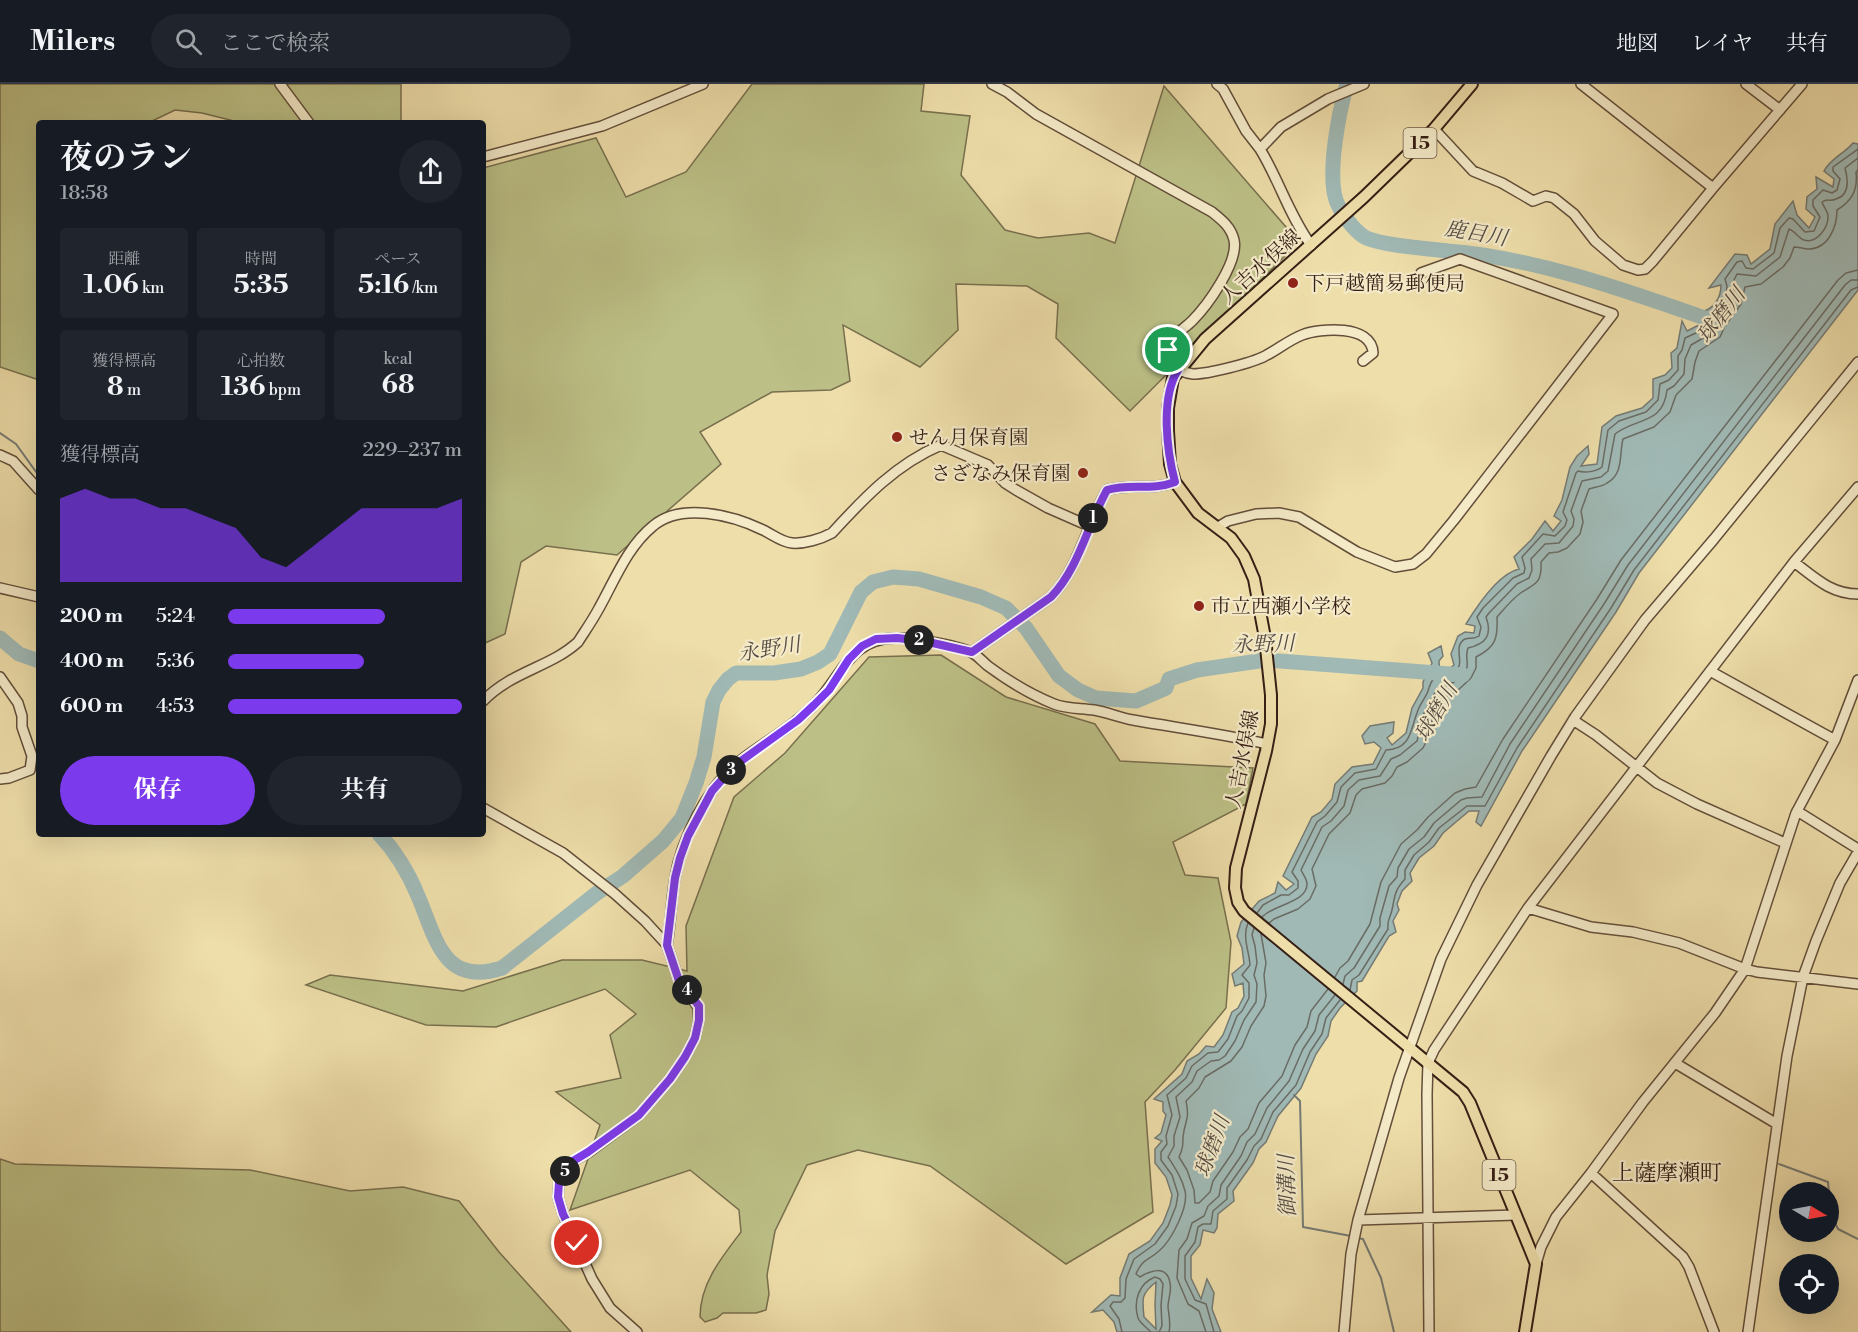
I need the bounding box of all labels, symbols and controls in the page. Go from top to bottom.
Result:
search box [151,14,571,68]
text: Milers [30,24,115,59]
icon: search [172,25,205,58]
text: ここで検索 [220,30,330,57]
text: 地図 [1616,31,1658,57]
text: レイヤ [1691,31,1753,57]
text: 共有 [1786,31,1828,57]
road number: 15 [1404,128,1436,158]
text: 夜のラン [60,138,192,179]
button: share [399,140,462,203]
text: 18:58 [60,181,108,206]
water label: 鹿目川 [1443,216,1511,253]
street label: 人吉水俣線 [1215,224,1307,310]
text: 距離 [108,249,140,269]
text: 時間 [245,249,277,269]
text: ペース [374,249,422,269]
text: 1.06 [84,269,139,301]
text: 5:35 [233,269,289,301]
text: 5:16 [358,269,409,301]
place label: 下戸越簡易郵便局 [1305,272,1465,297]
marker: 下戸越簡易郵便局 [1286,276,1300,290]
text: km [139,278,164,298]
text: /km [409,278,438,298]
water label: 球磨川 [1692,281,1753,348]
pin [1142,324,1193,375]
icon: arrive [1151,333,1184,366]
text: kcal [383,349,413,369]
text: 獲得標高 [92,351,156,371]
text: 心拍数 [237,351,285,371]
text: 68 [382,369,414,401]
text: 8 [107,371,124,403]
text: 136 [221,371,265,403]
text: m [124,380,141,400]
text: bpm [265,380,301,400]
place label: せん月保育園 [909,426,1029,451]
marker: せん月保育園 [890,430,904,444]
text: 229–237 m [363,438,462,463]
text: 獲得標高 [60,443,140,468]
place label: さざなみ保育園 [931,462,1071,487]
marker: さざなみ保育園 [1076,466,1090,480]
pin: 1 [1078,503,1108,533]
text: 1 [1089,508,1097,528]
place label: 市立西瀬小学校 [1211,595,1351,620]
marker: 市立西瀬小学校 [1192,599,1206,613]
text: 200 m [60,604,123,629]
text: 5:24 [156,604,195,629]
pin: 2 [904,625,934,655]
text: 2 [914,630,924,650]
water label: 永野川 [1231,631,1297,659]
water label: 永野川 [736,632,804,668]
text: 400 m [60,649,124,674]
text: 5:36 [156,649,195,674]
water label: 球磨川 [1410,677,1465,746]
text: 600 m [60,694,123,719]
text: 4:53 [156,694,194,719]
street label: 人吉水俣線 [1222,708,1265,811]
pin: 3 [716,755,746,785]
button: 保存 [60,756,255,825]
button: 共有 [267,756,462,825]
text: 3 [726,760,736,780]
pin: 4 [672,975,702,1005]
text: 4 [682,980,692,1000]
water label: 球磨川 [1190,1110,1237,1180]
water label: 御溝川 [1274,1152,1302,1218]
pin: 5 [550,1156,580,1186]
road number: 15 [1482,1160,1516,1190]
district label: 上薩摩瀬町 [1612,1160,1722,1187]
text: 5 [560,1161,570,1181]
north arrow [1779,1182,1839,1242]
map controls [1779,1182,1839,1314]
pin [551,1217,602,1268]
icon: check [560,1226,593,1259]
button: locate [1779,1254,1839,1314]

